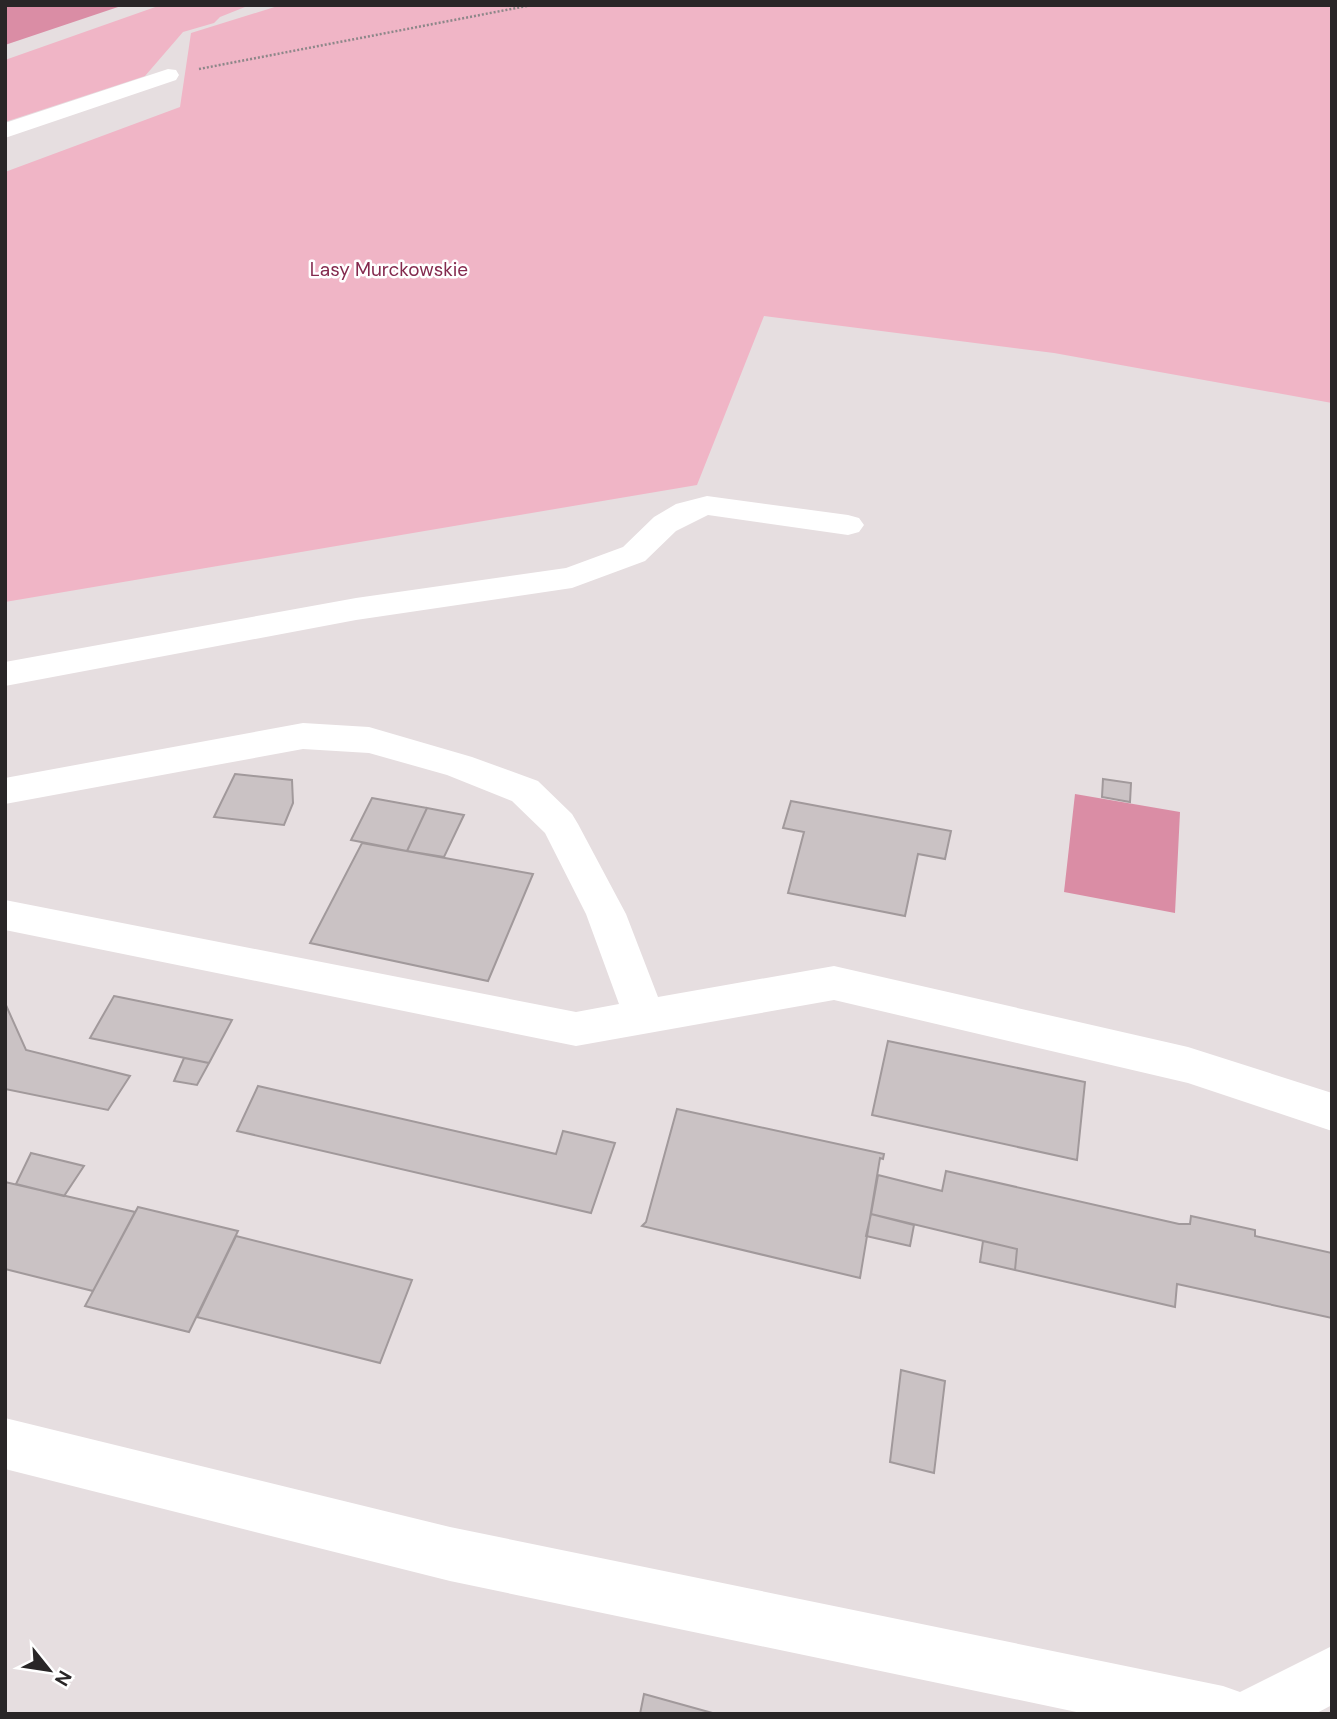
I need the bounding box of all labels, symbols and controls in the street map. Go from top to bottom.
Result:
park label: Lasy Murckowskie [310,257,468,282]
north arrow [14,1635,84,1705]
text: N [49,1666,78,1691]

